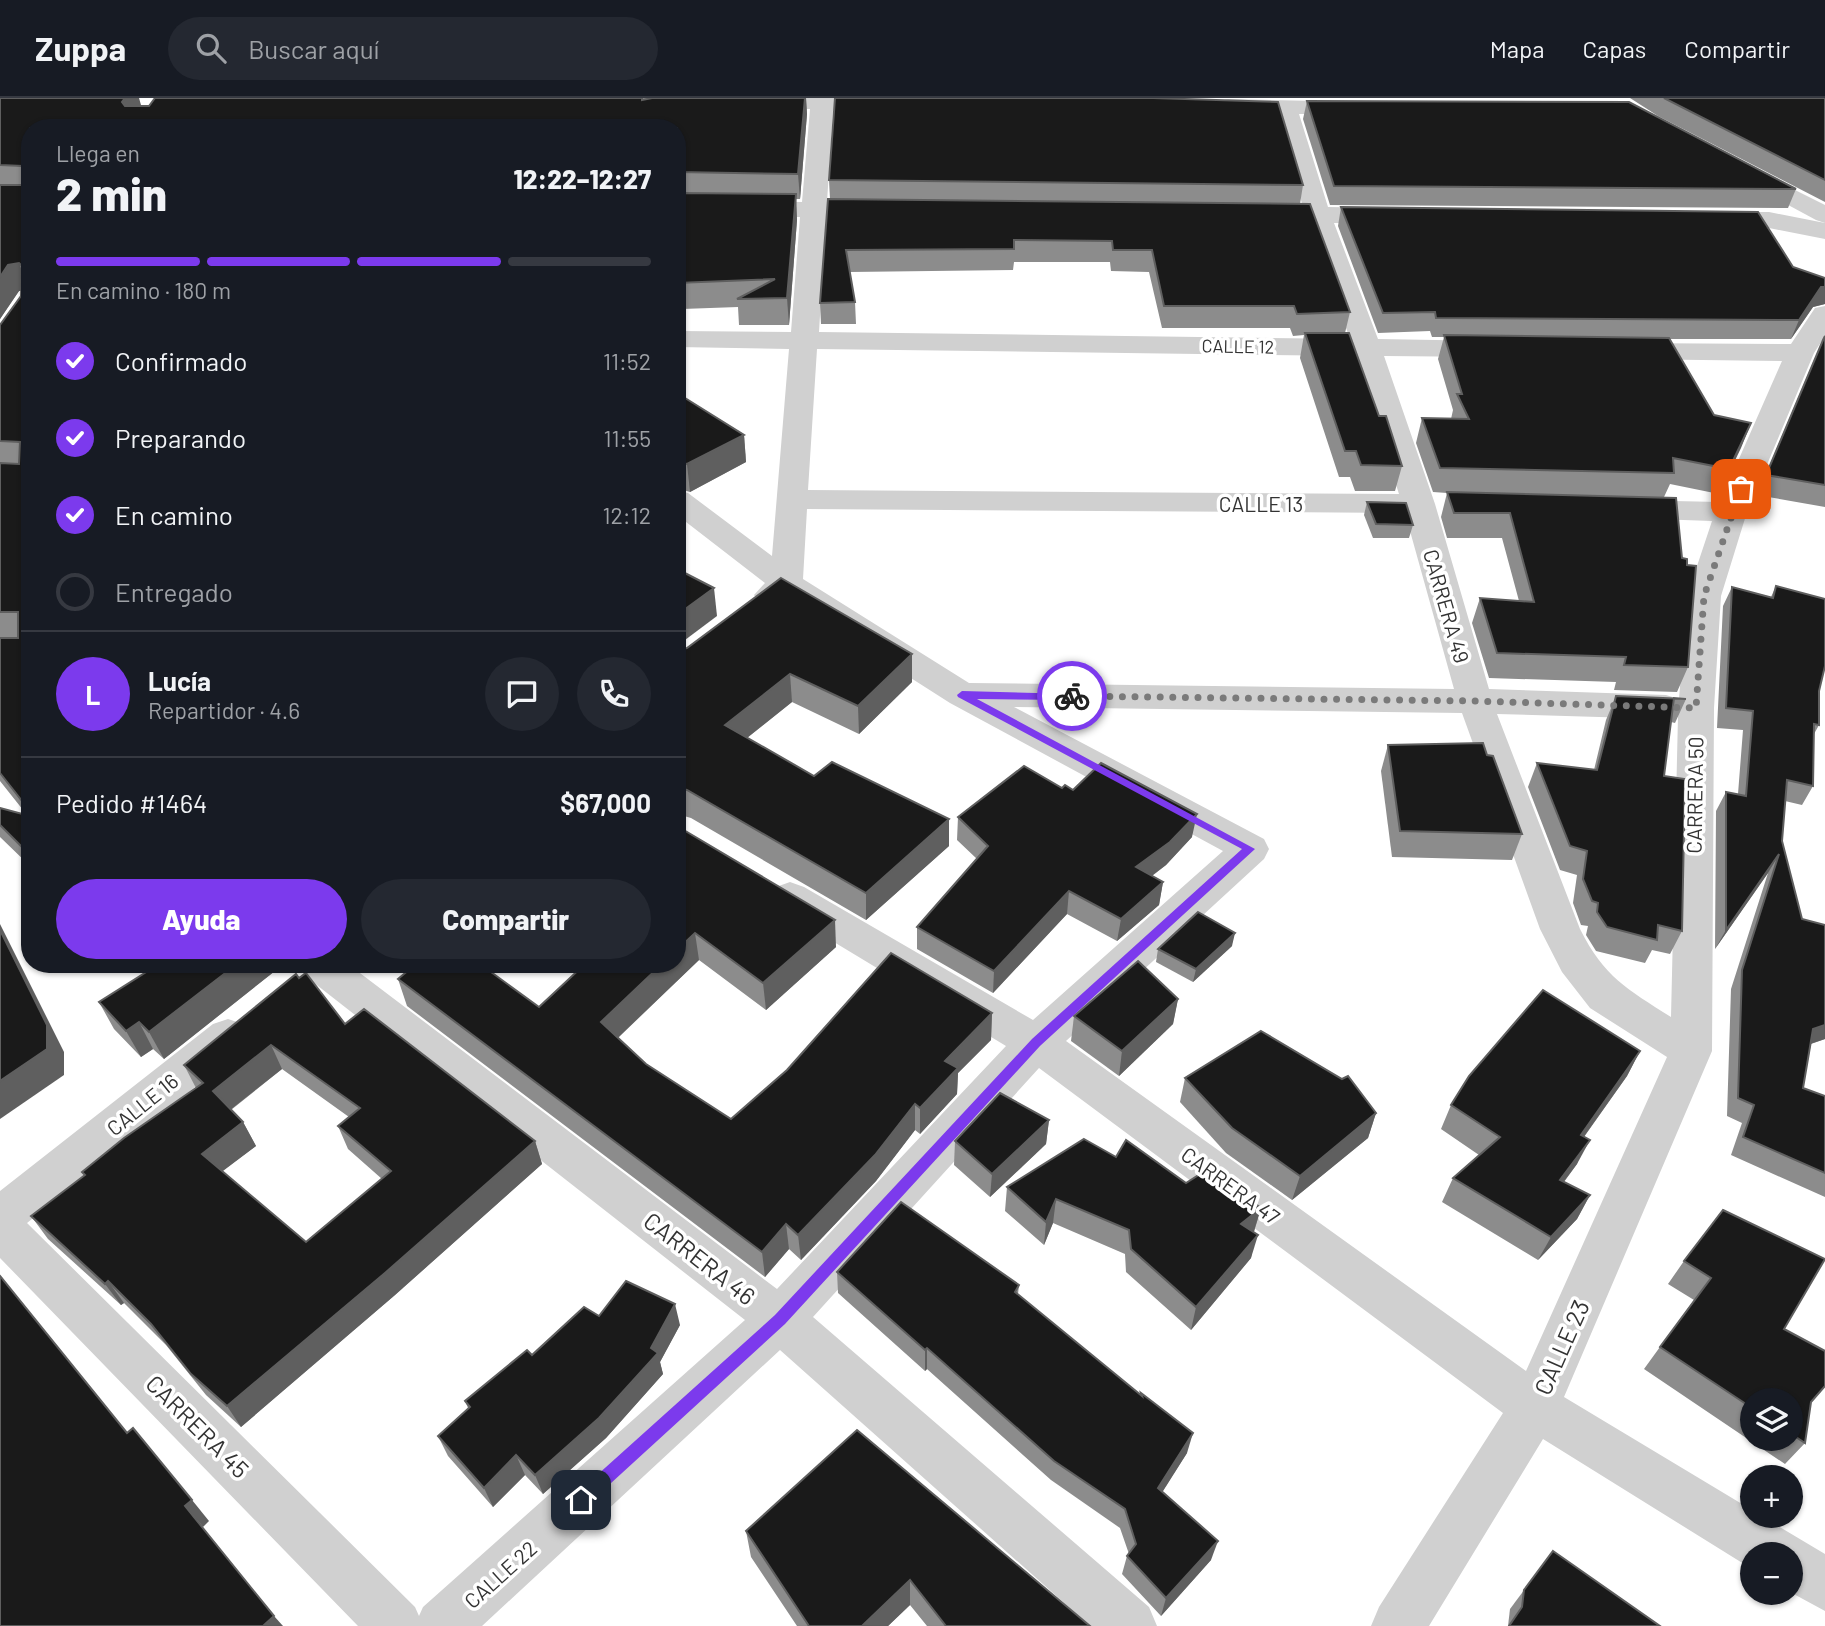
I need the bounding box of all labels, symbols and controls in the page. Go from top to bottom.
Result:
search box [168,17,658,80]
text: Zuppa [35,28,126,68]
icon: search [192,29,230,67]
text: Buscar aquí [248,33,379,64]
text: Mapa [1490,34,1545,63]
text: Capas [1583,34,1646,63]
text: Compartir [1684,34,1790,63]
text: Llega en [56,139,140,167]
text: 12:22–12:27 [514,163,651,194]
text: 2 min [56,165,167,220]
text: En camino · 180 m [56,276,231,304]
street label: CALLE 12 [1201,334,1275,358]
icon: check [56,342,94,380]
text: Confirmado [115,345,247,376]
text: 11:52 [603,347,651,375]
icon: check [56,419,94,457]
text: Preparando [115,422,246,453]
text: 11:55 [603,424,651,452]
pin [1711,459,1771,519]
icon: bag [1722,470,1760,508]
street label: CALLE 13 [1219,491,1303,516]
icon: check [56,496,94,534]
text: En camino [115,499,233,530]
text: 12:12 [602,501,651,529]
street label: CARRERA 49 [1419,546,1475,666]
text: Entregado [115,576,233,607]
button: chat [485,657,559,731]
button: phone [577,657,651,731]
courier [1037,661,1107,731]
text: Lucía [148,665,211,696]
icon: bike [1053,677,1091,715]
text: L [86,679,100,710]
text: Repartidor · 4.6 [148,696,300,724]
street label: CARRERA 50 [1680,736,1708,854]
text: Pedido #1464 [56,787,207,818]
text: $67,000 [560,787,651,818]
button: Ayuda [56,879,347,959]
button: Compartir [361,879,651,959]
street label: CALLE 16 [101,1068,183,1140]
street label: CARRERA 47 [1177,1141,1285,1229]
street label: CARRERA 46 [638,1205,762,1311]
street label: CALLE 23 [1527,1295,1595,1399]
street label: CARRERA 45 [141,1369,255,1483]
map controls [1740,1388,1803,1605]
button: layers [1740,1388,1803,1451]
button: + [1740,1465,1803,1528]
pin [551,1470,611,1530]
icon: home [562,1481,600,1519]
street label: CALLE 22 [459,1535,541,1613]
button: − [1740,1542,1803,1605]

